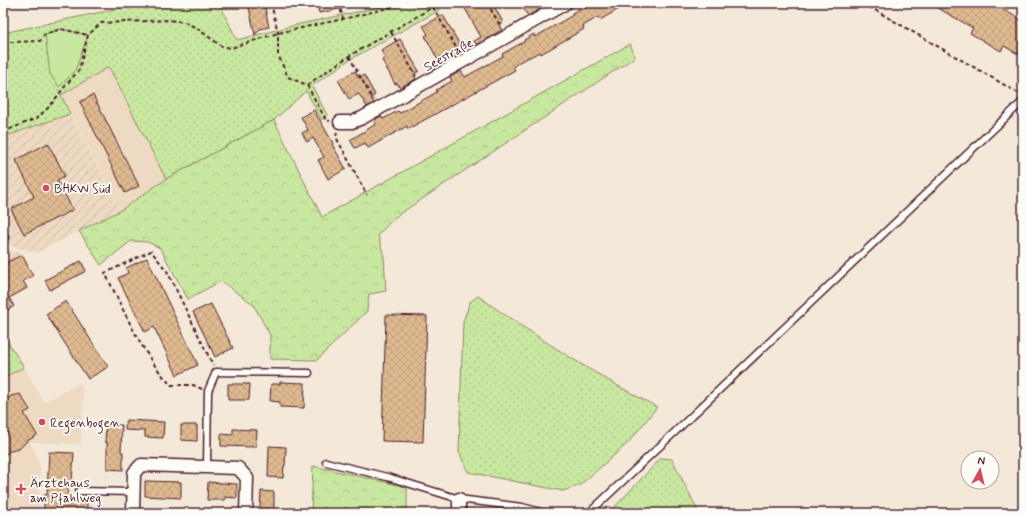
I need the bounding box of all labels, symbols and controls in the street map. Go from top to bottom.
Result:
street label: Seestraße [421,35,477,76]
place label: BHKW Süd [54,181,111,198]
marker: BHKW Süd [41,183,51,193]
place label: Regenbogen [50,415,120,434]
marker: Regenbogen [37,417,47,427]
north arrow [960,450,1000,490]
text: N [977,454,986,469]
place label: Ärztehaus am Pfahlweg [30,475,101,507]
marker: Ärztehaus am Pfahlweg [15,483,27,495]

